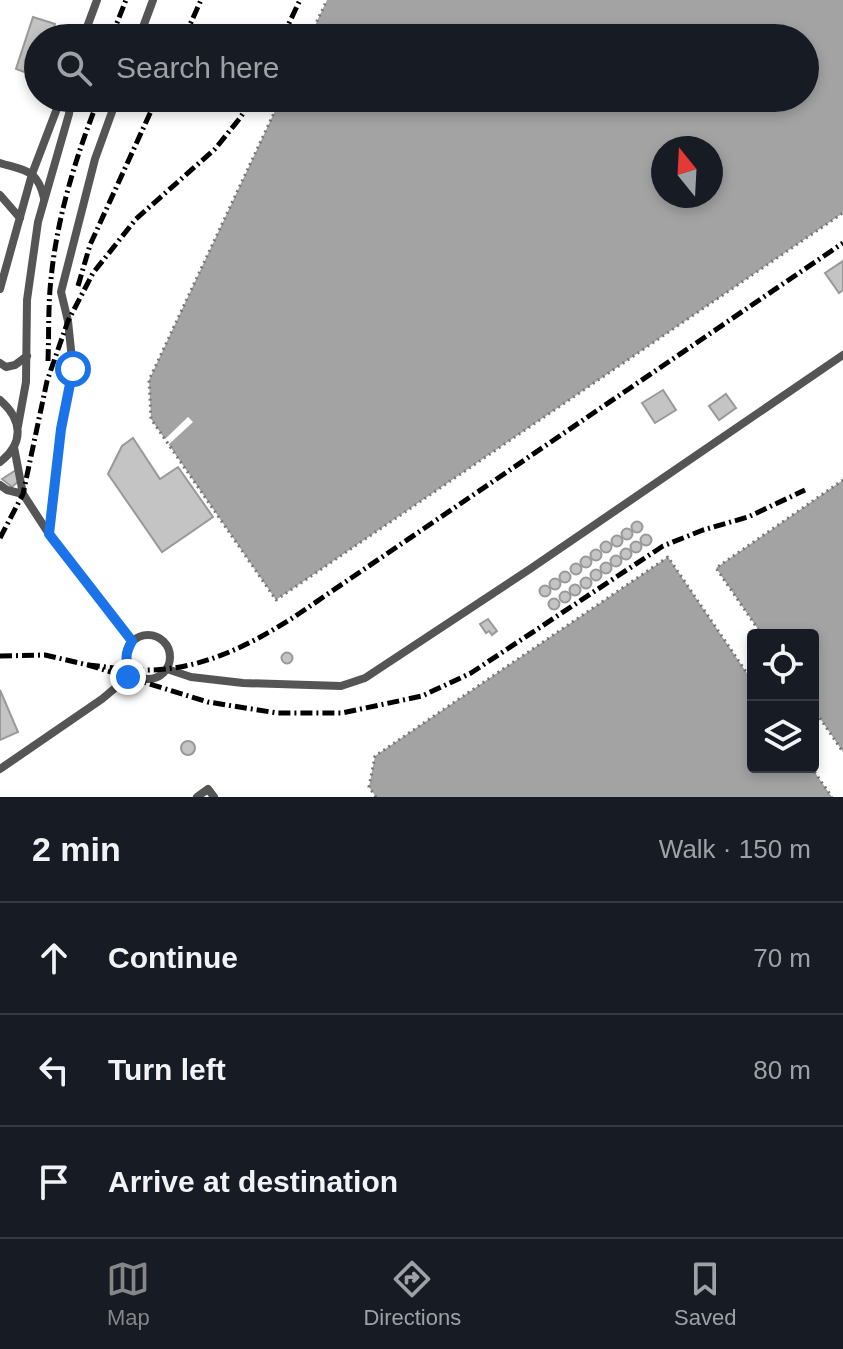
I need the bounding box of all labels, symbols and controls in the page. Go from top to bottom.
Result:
search box [24,24,819,112]
icon: search [52,46,96,90]
text: Search here [116,51,279,84]
north arrow [651,136,723,208]
route start [55,351,91,387]
map controls [747,629,819,773]
button: locate [747,629,819,701]
route end [110,659,146,695]
button: layers [747,701,819,773]
text: 2 min [32,830,121,868]
text: Walk · 150 m [659,834,811,864]
icon: ahead [32,936,76,980]
text: Continue [108,941,238,974]
text: 70 m [753,943,811,973]
icon: left [32,1048,76,1092]
text: Turn left [108,1053,226,1086]
text: 80 m [753,1055,811,1085]
icon: arrive [32,1160,76,1204]
text: Arrive at destination [108,1165,398,1198]
tab: Map [106,1257,150,1331]
tab: Directions [363,1257,461,1331]
tab: Saved [674,1257,737,1331]

